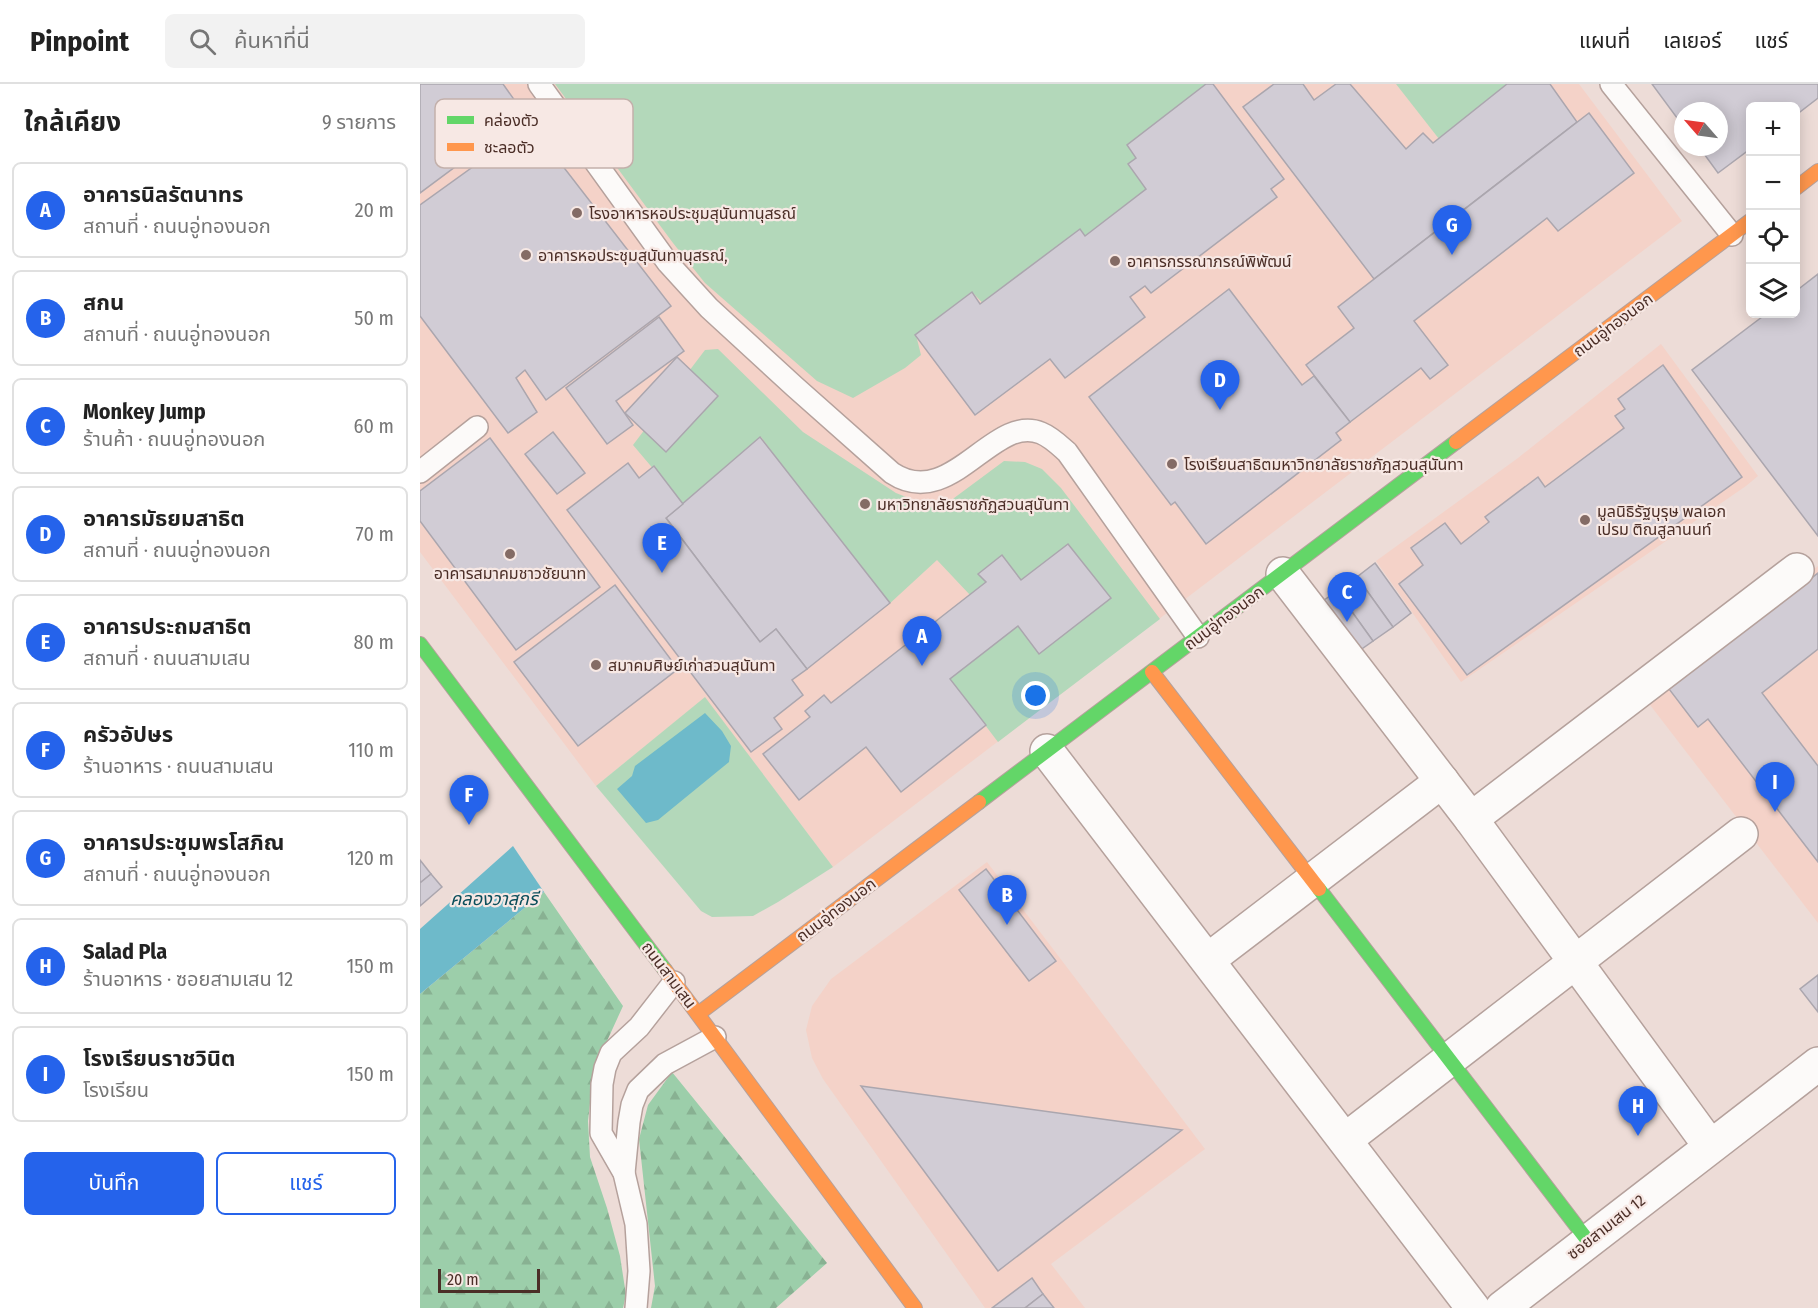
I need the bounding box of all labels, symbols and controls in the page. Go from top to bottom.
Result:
search box [165,14,585,68]
text: Pinpoint [30,25,129,58]
icon: search [186,25,219,58]
text: ค้นหาที่นี่ [234,27,310,54]
text: แผนที่ [1579,28,1630,54]
text: เลเยอร์ [1663,28,1722,54]
text: แชร์ [1755,28,1788,54]
legend [435,99,633,168]
north arrow [1674,102,1728,156]
map controls [1746,102,1800,318]
button: + [1746,102,1800,156]
text: ใกล้เคียง [24,107,121,138]
text: 9 รายการ [322,110,396,134]
text: คล่องตัว [484,111,539,130]
text: ชะลอตัว [484,138,535,157]
button: − [1746,156,1800,210]
text: อาคารนิลรัตนาทร [83,181,243,208]
text: A [40,198,51,222]
text: 20 m [355,198,394,222]
place label: โรงอาหารหอประชุมสุนันทานุสรณ์ [589,204,796,223]
marker: โรงอาหารหอประชุมสุนันทานุสรณ์ [570,206,584,220]
pin: G [1432,206,1472,255]
button: locate [1746,210,1800,264]
text: สถานที่ · ถนนอู่ทองนอก [83,214,271,238]
place label: อาคารหอประชุมสุนันทานุสรณ์, [538,246,728,265]
marker: อาคารหอประชุมสุนันทานุสรณ์, [519,248,533,262]
place label: อาคารกรรณาภรณ์พิพัฒน์ [1127,252,1292,271]
marker: อาคารกรรณาภรณ์พิพัฒน์ [1108,254,1122,268]
button: layers [1746,264,1800,318]
text: สกน [83,289,124,316]
street label: ถนนอู่ทองนอก [1570,289,1656,361]
text: B [40,306,51,330]
text: 50 m [354,306,394,330]
text: สถานที่ · ถนนอู่ทองนอก [83,322,271,346]
pin: D [1200,360,1240,410]
text: Monkey Jump [83,398,206,425]
text: C [40,414,51,438]
text: 60 m [354,414,394,438]
text: ร้านค้า · ถนนอู่ทองนอก [83,427,265,451]
place label: โรงเรียนสาธิตมหาวิทยาลัยราชภัฏสวนสุนันทา [1184,455,1464,474]
marker: โรงเรียนสาธิตมหาวิทยาลัยราชภัฏสวนสุนันทา [1165,457,1179,471]
place label: มหาวิทยาลัยราชภัฏสวนสุนันทา [877,495,1069,514]
marker: มหาวิทยาลัยราชภัฏสวนสุนันทา [858,497,872,511]
place label: มูลนิธิรัฐบุรุษ พลเอก เปรม ติณสูลานนท์ [1597,502,1726,539]
text: อาคารมัธยมสาธิต [83,505,245,532]
marker: มูลนิธิรัฐบุรุษ พลเอก เปรม ติณสูลานนท์ [1578,513,1592,527]
text: D [40,522,51,546]
text: 70 m [356,522,394,546]
pin: E [642,524,682,573]
text: สถานที่ · ถนนอู่ทองนอก [83,538,271,562]
marker: อาคารสมาคมชาวชัยนาท [503,547,517,561]
place label: อาคารสมาคมชาวชัยนาท [434,564,586,583]
pin: C [1328,572,1366,622]
street label: ถนนอู่ทองนอก [1181,582,1267,654]
text: อาคารประถมสาธิต [83,613,252,640]
pin: A [902,616,942,666]
text: E [41,630,50,654]
text: 80 m [354,630,394,654]
text: สถานที่ · ถนนสามเสน [83,646,250,670]
place label: สมาคมศิษย์เก่าสวนสุนันทา [608,656,776,675]
marker: สมาคมศิษย์เก่าสวนสุนันทา [589,658,603,672]
your location [1021,681,1050,710]
text: ครัวอัปษร [83,721,173,748]
text: F [41,738,50,762]
text: 110 m [348,738,394,762]
text: ร้านอาหาร · ถนนสามเสน [83,754,274,778]
pin: I [1756,762,1794,812]
pin: F [449,776,488,825]
text: อาคารประชุมพรโสภิณ [83,829,284,856]
text: G [40,846,51,870]
text: 120 m [347,846,394,870]
text: สถานที่ · ถนนอู่ทองนอก [83,862,271,886]
street label: ถนนอู่ทองนอก [793,874,879,946]
pin: B [988,876,1026,925]
water label: คลองวาสุกรี [450,888,541,910]
text: Salad Pla [83,938,167,965]
street label: ถนนสามเสน [638,938,700,1012]
text: H [39,954,52,978]
text: 150 m [347,954,394,978]
text: ร้านอาหาร · ซอยสามเสน 12 [83,967,293,991]
text: โรงเรียนราชวินิต [83,1045,235,1072]
text: I [43,1062,48,1086]
text: 150 m [347,1062,394,1086]
text: โรงเรียน [83,1078,149,1102]
pin: H [1618,1086,1658,1136]
button: บันทึก [24,1152,204,1215]
button: แชร์ [216,1152,396,1215]
street label: ซอยสามเสน 12 [1563,1191,1649,1263]
scale bar [438,1266,540,1294]
text: 20 m [447,1270,478,1289]

